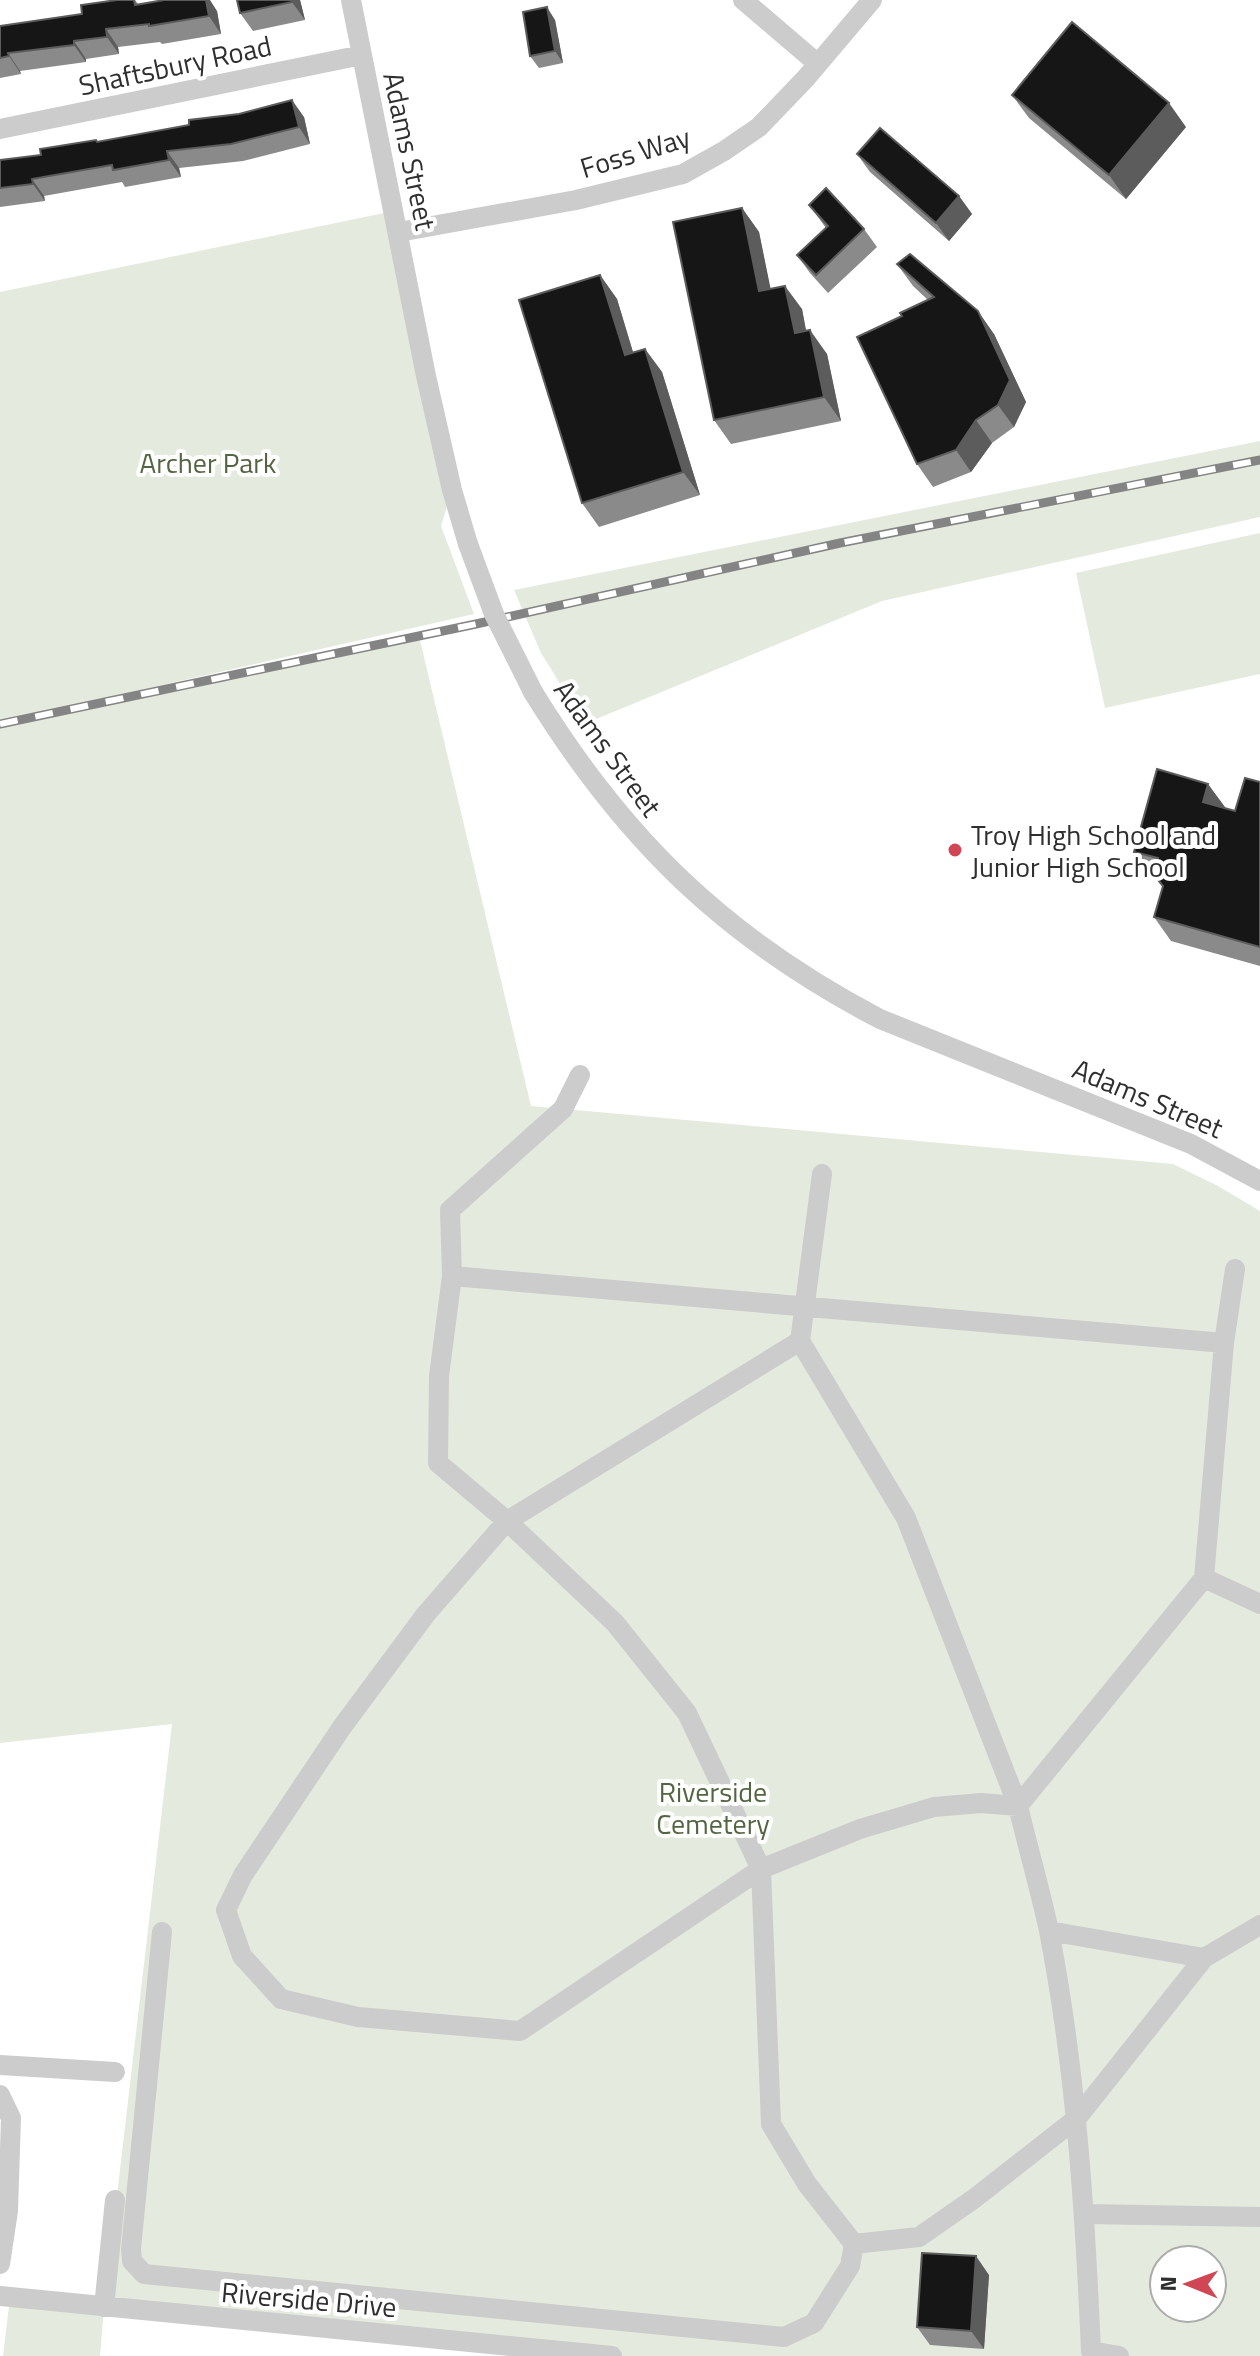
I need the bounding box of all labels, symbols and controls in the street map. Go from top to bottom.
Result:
street label: Shaftsbury Road [75,24,275,106]
street label: Adams Street [372,68,448,234]
street label: Foss Way [575,115,695,189]
park label: Archer Park [140,441,276,484]
street label: Adams Street [544,671,673,826]
place label: Troy High School and Junior High School [971,813,1216,888]
marker: Troy High School and Junior High School [946,841,964,859]
street label: Adams Street [1066,1047,1230,1149]
park label: Riverside Cemetery [656,1770,770,1845]
north arrow [1148,2244,1228,2324]
street label: Riverside Drive [219,2270,399,2328]
text: N [1151,2276,1185,2292]

